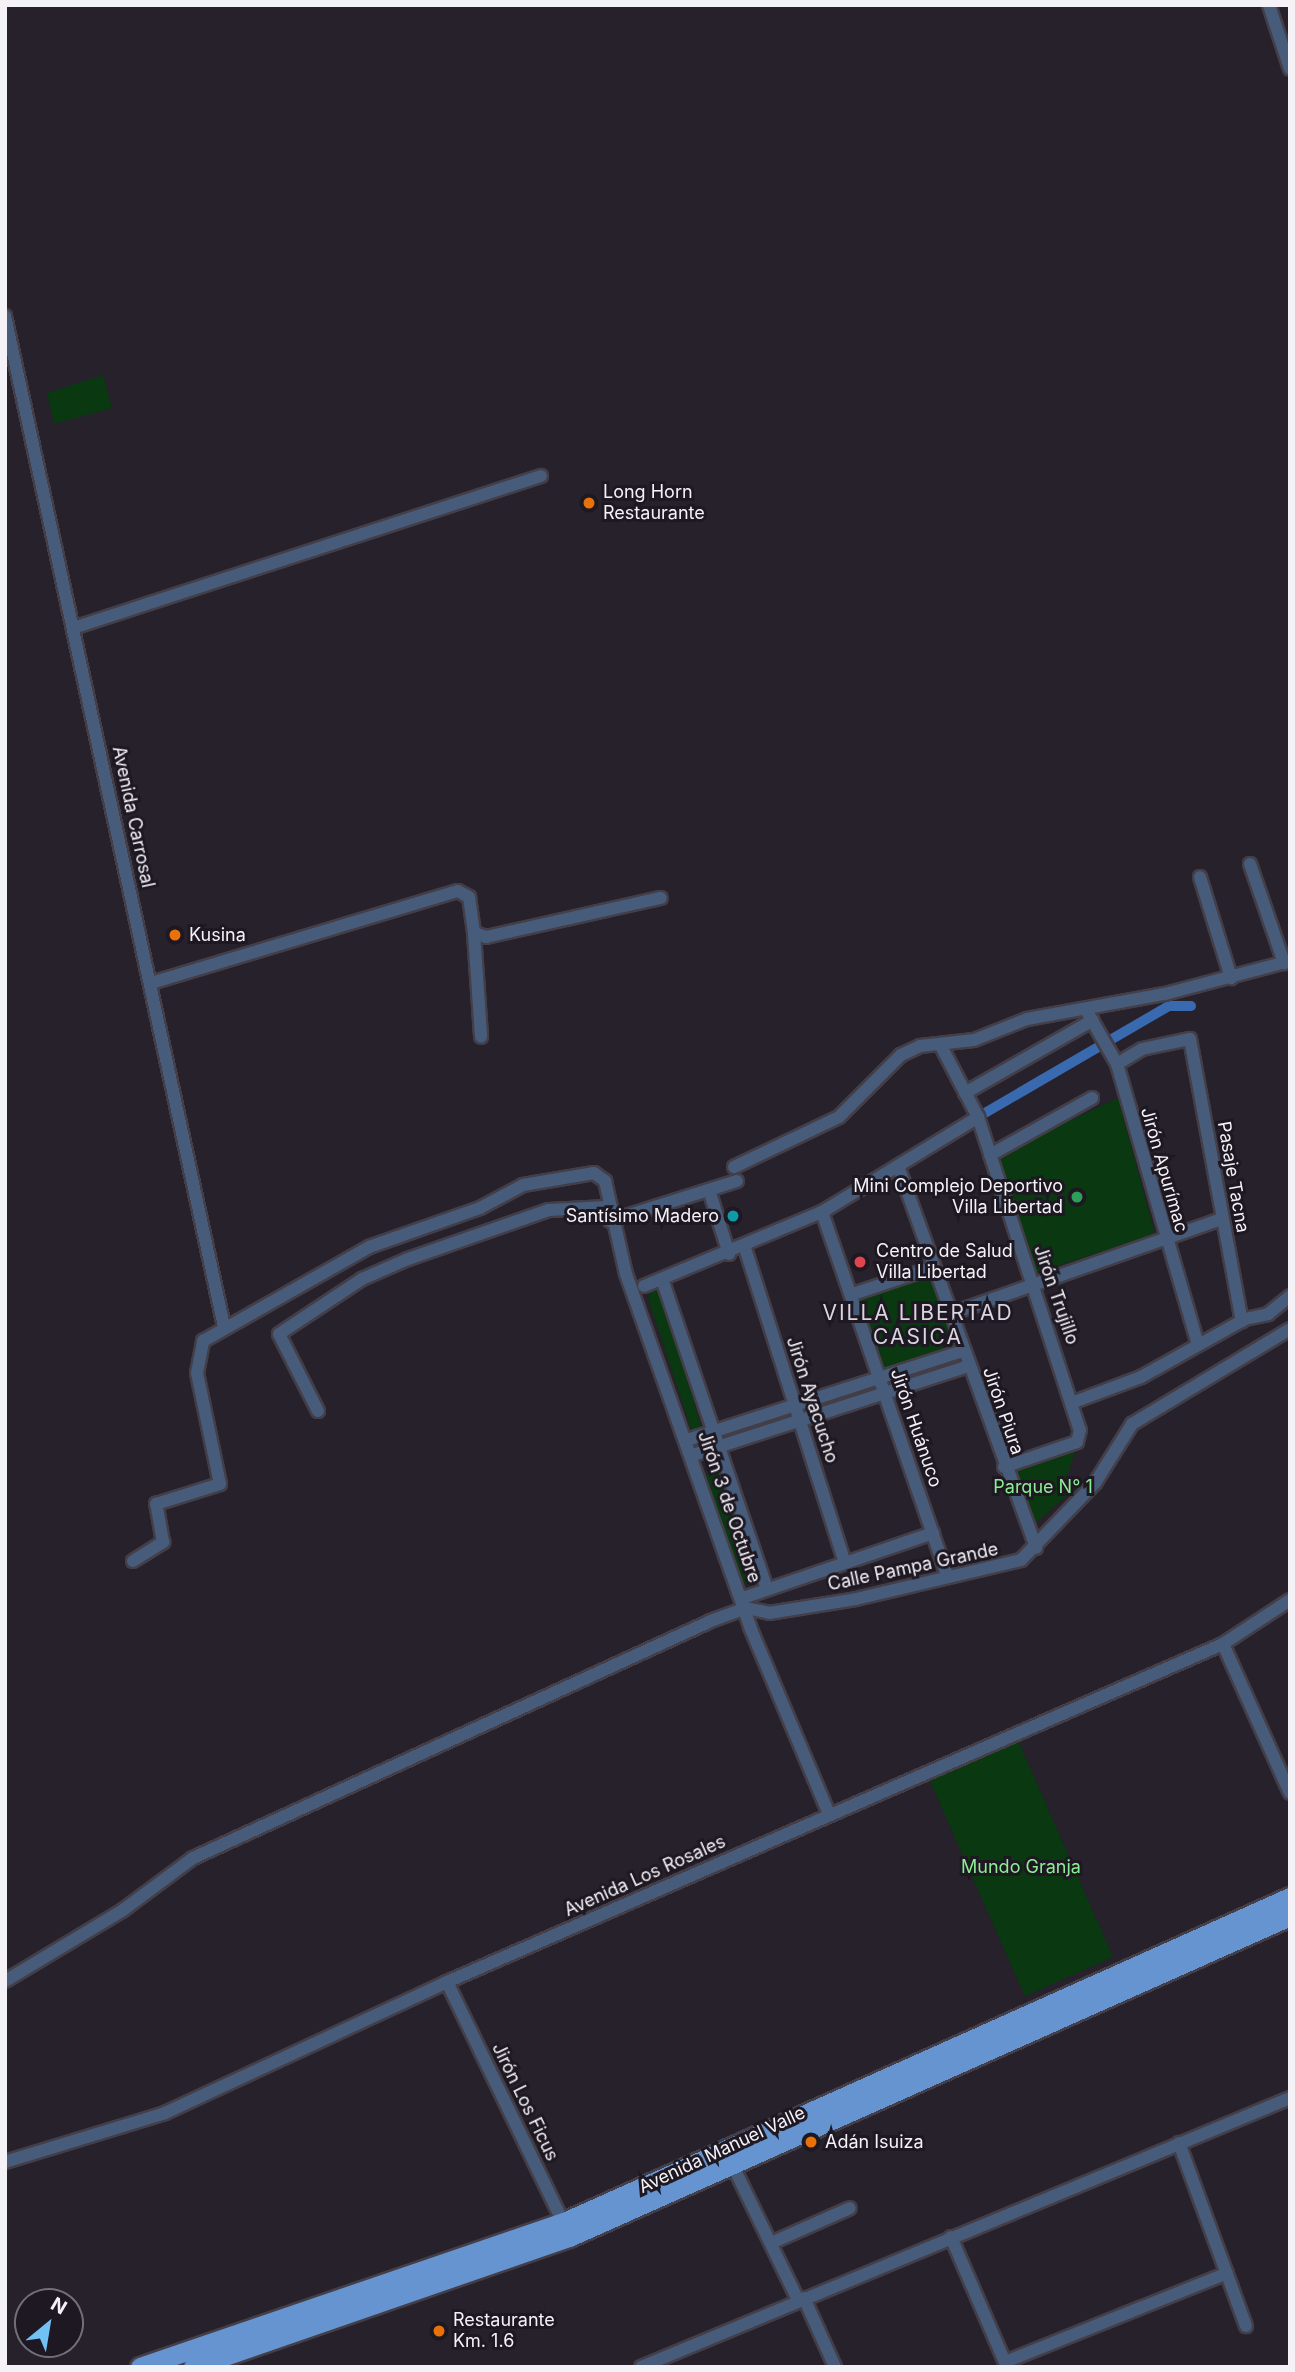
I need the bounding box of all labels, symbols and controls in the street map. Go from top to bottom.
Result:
place label: Long Horn Restaurante [603,482,705,524]
marker: Long Horn Restaurante [581,495,597,511]
street label: Avenida Carrosal [107,744,159,890]
place label: Kusina [189,924,246,946]
marker: Kusina [167,927,183,943]
street label: Jirón Apurímac [1136,1105,1192,1235]
street label: Pasaje Tacna [1213,1120,1253,1234]
place label: Mini Complejo Deportivo Villa Libertad [853,1176,1063,1218]
marker: Mini Complejo Deportivo Villa Libertad [1069,1189,1085,1205]
place label: Santísimo Madero [566,1205,719,1227]
marker: Santísimo Madero [725,1208,741,1224]
place label: Centro de Salud Villa Libertad [876,1241,1013,1284]
street label: Jirón Trujillo [1029,1242,1083,1348]
marker: Centro de Salud Villa Libertad [850,1252,870,1272]
district label: VILLA LIBERTAD CASICA [824,1300,1012,1350]
street label: Jirón Ayacucho [781,1334,843,1466]
street label: Jirón Piura [978,1364,1028,1458]
street label: Jirón Huánuco [886,1366,946,1490]
street label: Jirón 3 de Octubre [693,1428,765,1586]
park label: Parque N° 1 [993,1476,1093,1498]
street label: Calle Pampa Grande [826,1538,1000,1596]
street label: Avenida Los Rosales [561,1831,729,1921]
park label: Mundo Granja [961,1856,1081,1878]
street label: Jirón Los Ficus [487,2039,563,2165]
street label: Avenida Manuel Valle [635,2102,809,2198]
place label: Adán Isuiza [825,2131,924,2153]
marker: Adán Isuiza [803,2134,819,2150]
north arrow [14,2288,84,2358]
text: N [47,2293,71,2320]
place label: Restaurante Km. 1.6 [453,2310,555,2352]
marker: Restaurante Km. 1.6 [431,2323,447,2339]

